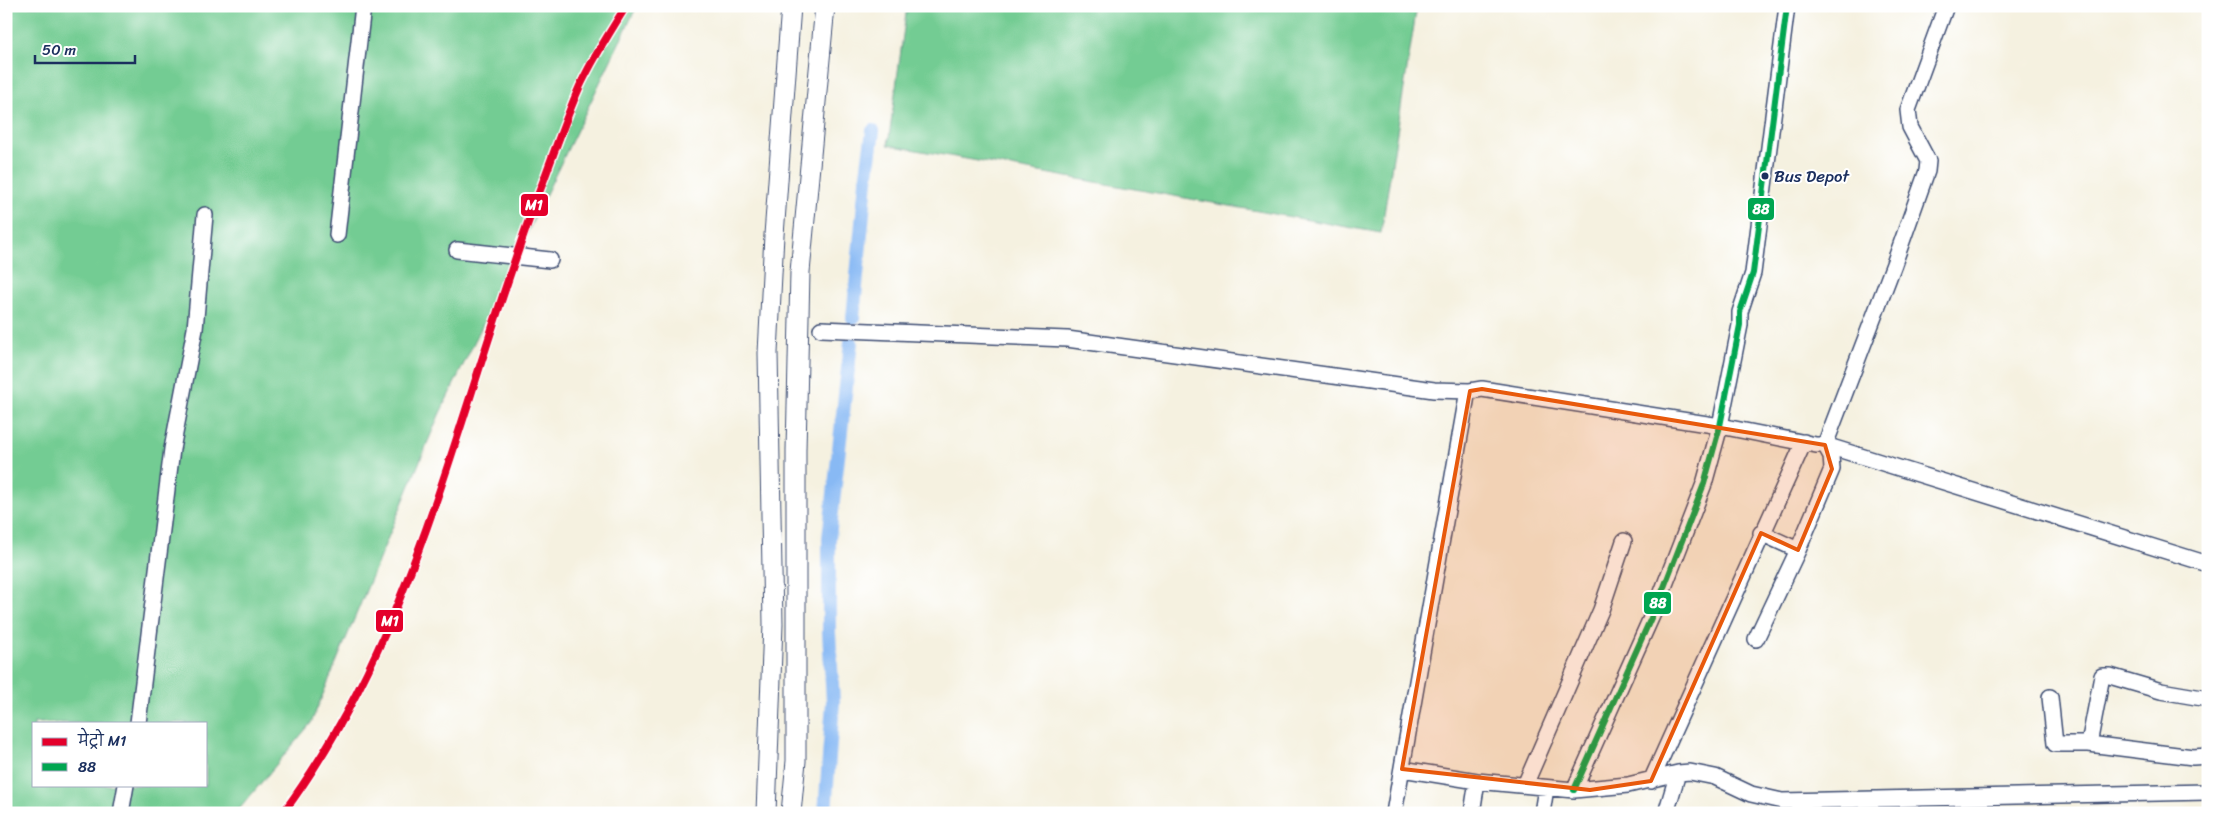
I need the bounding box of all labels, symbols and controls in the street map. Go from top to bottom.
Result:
scale bar [35,32,135,64]
text: 50 m [42,37,77,63]
place label: Bus Depot [1774,161,1850,191]
marker: Bus Depot [1760,171,1770,181]
line badge: M1 [520,193,549,217]
text: M1 [524,193,543,218]
line badge: 88 [1747,197,1775,221]
text: 88 [1752,197,1770,222]
line badge: 88 [1643,591,1672,615]
text: 88 [1649,591,1667,616]
line badge: M1 [375,609,404,633]
text: M1 [380,609,399,634]
legend [32,722,208,786]
text: मेट्रो M1 [77,727,126,754]
text: 88 [78,754,96,780]

